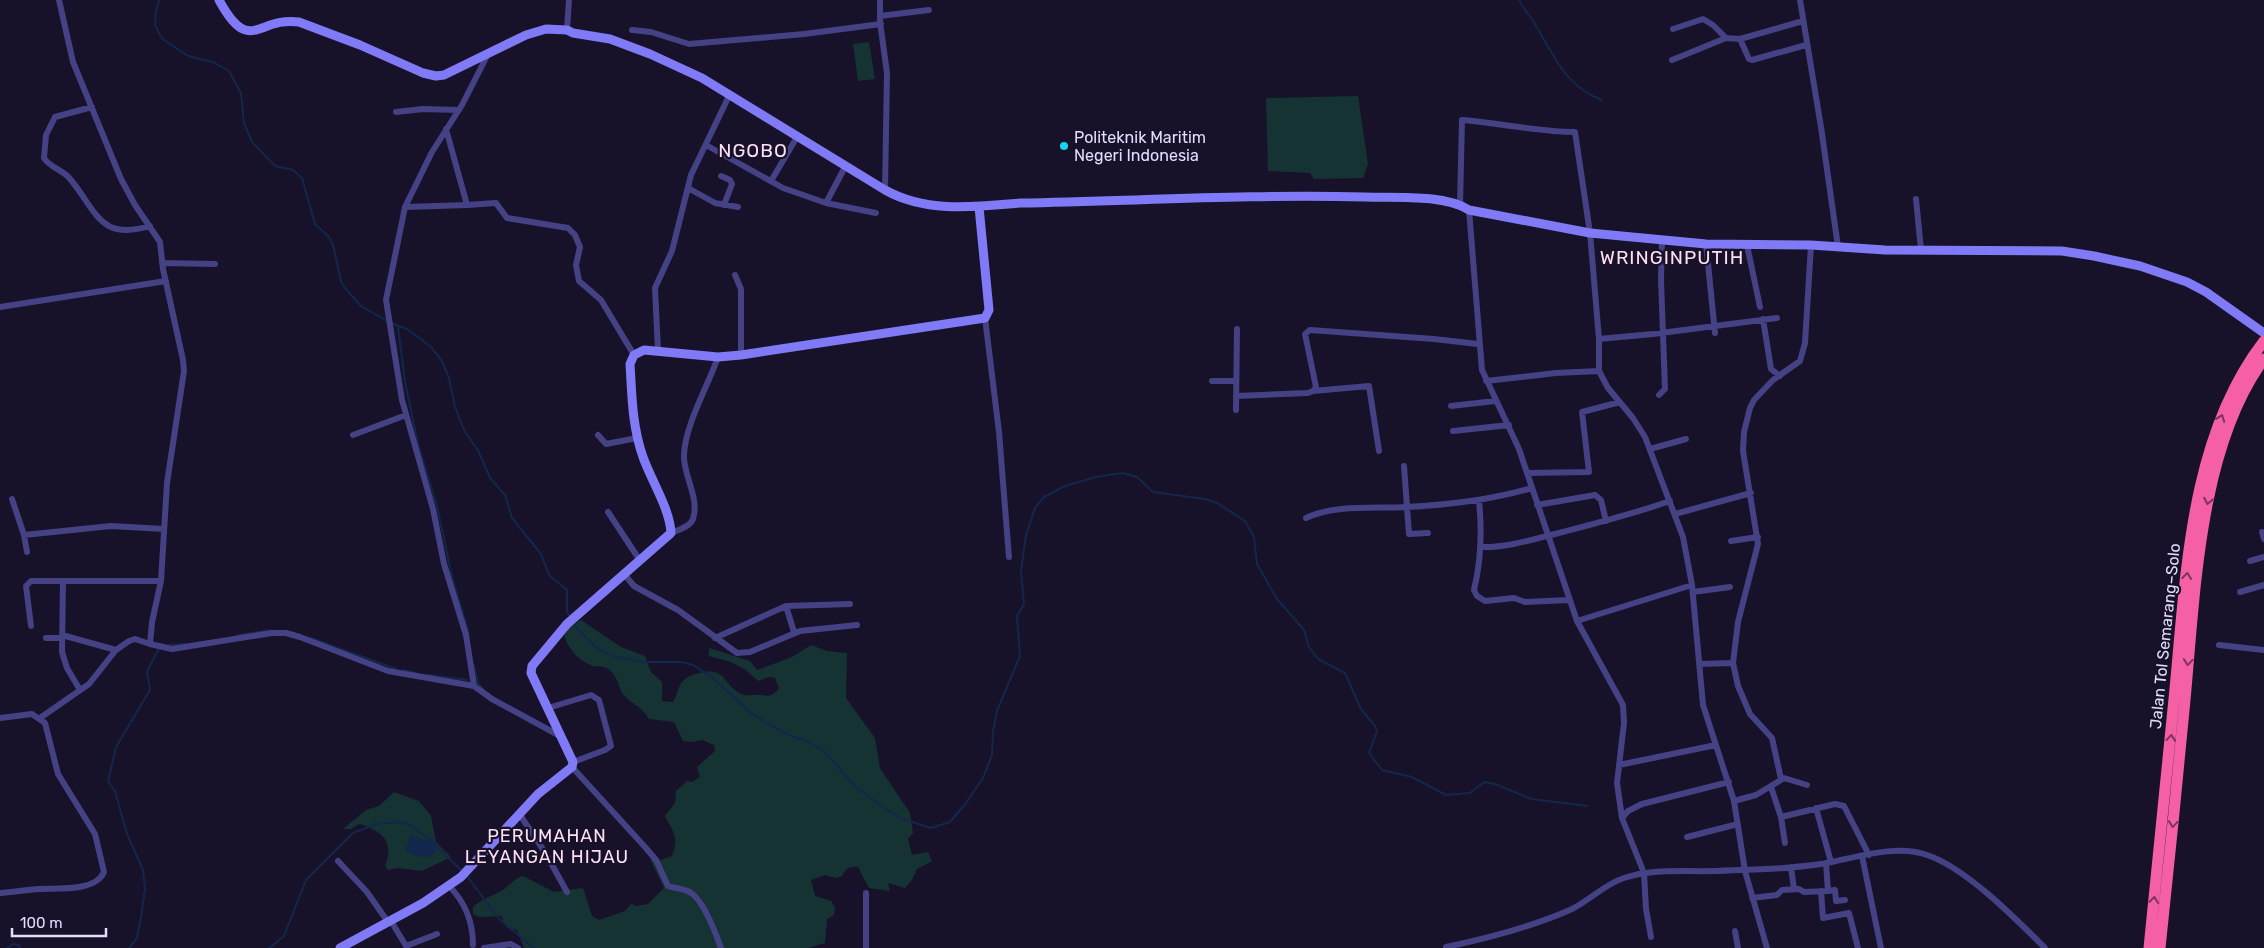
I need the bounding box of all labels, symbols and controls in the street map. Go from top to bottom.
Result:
place label: Politeknik Maritim Negeri Indonesia [1074,128,1206,165]
district label: NGOBO [718,139,788,162]
marker: Politeknik Maritim Negeri Indonesia [1058,140,1070,152]
district label: WRINGINPUTIH [1600,246,1744,269]
one-way arrow [2215,414,2225,423]
one-way arrow [2204,496,2214,505]
street label: Jalan Tol Semarang–Solo [2146,542,2184,730]
one-way arrow [2181,572,2192,580]
one-way arrow [2183,658,2194,666]
one-way arrow [2165,734,2176,742]
one-way arrow [2168,820,2179,828]
district label: PERUMAHAN LEYANGAN HIJAU [465,825,629,868]
one-way arrow [2149,895,2160,903]
scale bar [12,906,106,938]
text: 100 m [20,914,62,932]

